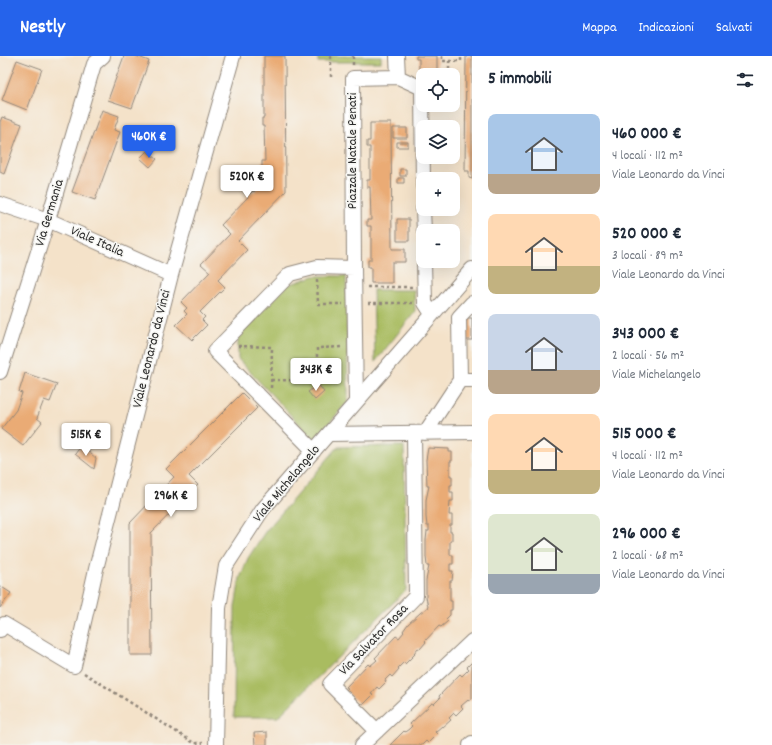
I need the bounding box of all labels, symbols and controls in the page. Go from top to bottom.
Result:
text: Nestly [20,15,65,42]
text: Mappa [582,18,617,38]
text: Indicazioni [639,18,694,38]
text: Salvati [716,18,752,38]
map controls [416,68,460,268]
button: locate [416,68,460,112]
text: 5 immobili [488,68,551,92]
icon: filters [734,69,756,91]
street label: Piazzale Natale Penati [343,92,363,209]
button: layers [416,120,460,164]
text: 460 000 € [612,123,682,147]
pin: 460K € [116,125,182,159]
text: 460K € [131,128,167,147]
icon: home [520,130,568,178]
text: 4 locali · 112 m² [612,147,683,166]
pin: 520K € [214,165,280,199]
text: Viale Leonardo da Vinci [612,166,725,185]
text: 520K € [229,168,265,187]
button: + [416,172,460,216]
street label: Via Germania [30,177,70,249]
street label: Viale Italia [67,221,128,263]
text: 520 000 € [612,223,682,247]
button: − [416,224,460,268]
icon: home [520,230,568,278]
text: 3 locali · 89 m² [612,247,683,266]
text: Viale Leonardo da Vinci [612,266,725,285]
street label: Viale Leonardo da Vinci [128,287,176,410]
text: 343 000 € [612,323,679,347]
icon: home [520,330,568,378]
text: 2 locali · 56 m² [612,347,684,366]
pin: 343K € [283,358,349,392]
text: 343K € [299,361,333,380]
text: Viale Michelangelo [612,366,701,385]
pin: 515K € [53,423,119,457]
text: 515 000 € [612,423,677,447]
text: 515K € [70,426,102,445]
icon: home [520,430,568,478]
street label: Viale Michelangelo [249,441,325,527]
text: 4 locali · 112 m² [612,447,683,466]
text: Viale Leonardo da Vinci [612,466,725,485]
pin: 296K € [138,484,204,518]
text: 296K € [154,487,188,506]
text: 296 000 € [612,523,681,547]
icon: home [520,530,568,578]
text: 2 locali · 68 m² [612,547,684,566]
text: Viale Leonardo da Vinci [612,566,725,585]
street label: Via Salvator Rosa [335,599,414,680]

